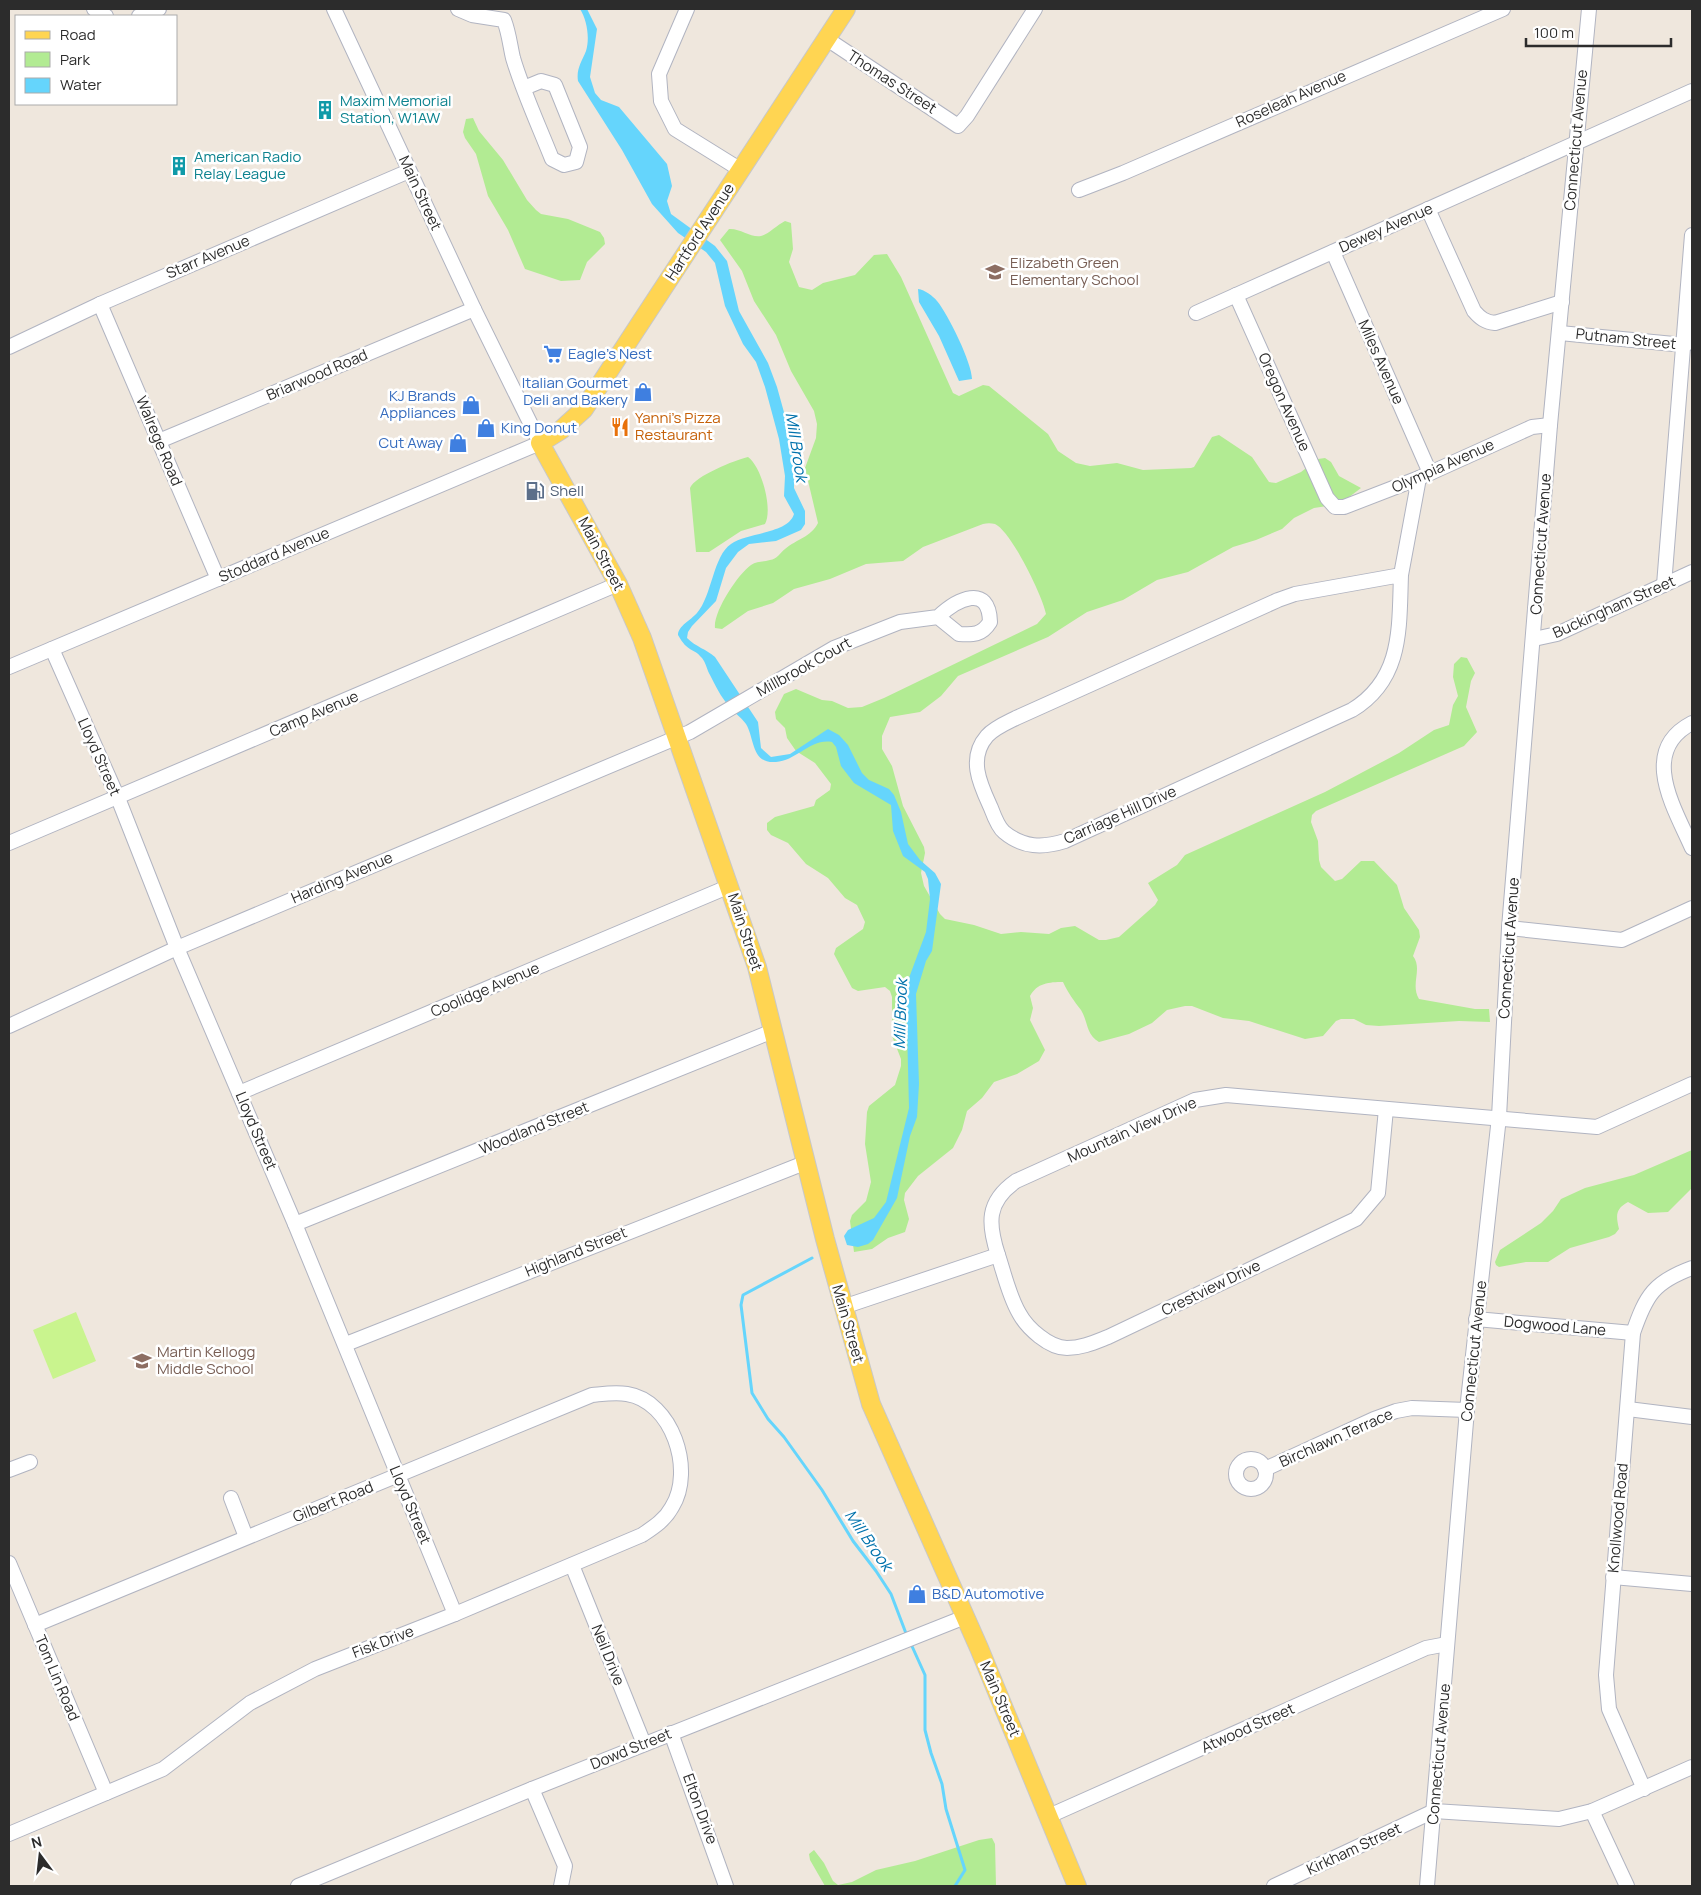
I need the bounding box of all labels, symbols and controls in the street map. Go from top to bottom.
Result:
legend [15,15,178,105]
scale bar [1526,15,1671,47]
text: 100 m [1534,22,1574,43]
text: Road [60,24,96,45]
street label: Thomas Street [843,45,941,118]
text: Park [60,49,90,70]
street label: Roseleah Avenue [1232,65,1349,132]
street label: Connecticut Avenue [1559,68,1592,211]
text: Water [60,74,102,95]
place label: Maxim Memorial Station, W1AW [340,90,452,128]
building icon: Maxim Memorial Station, W1AW [314,99,336,121]
place label: American Radio Relay League [194,146,302,184]
street label: Main Street [394,152,447,234]
building icon: American Radio Relay League [168,155,190,177]
street label: Hartford Avenue [660,179,739,285]
street label: Dewey Avenue [1336,197,1436,258]
street label: Starr Avenue [163,229,253,284]
place label: Elizabeth Green Elementary School [1010,252,1139,290]
school or university icon: Elizabeth Green Elementary School [984,261,1006,283]
street label: Miles Avenue [1353,316,1410,408]
street label: Putnam Street [1575,323,1677,354]
supermarket icon: Eagle's Nest [542,343,564,365]
place label: Eagle's Nest [568,343,652,364]
street label: Briarwood Road [263,344,371,405]
street label: Oregon Avenue [1253,349,1316,455]
place label: Italian Gourmet Deli and Bakery [522,372,628,410]
shop icon: Italian Gourmet Deli and Bakery [632,381,654,403]
place label: KJ Brands Appliances [380,385,456,423]
street label: Walrege Road [131,393,188,489]
shop icon: KJ Brands Appliances [460,394,482,416]
place label: Yanni's Pizza Restaurant [635,407,721,445]
water label: Mill Brook [781,411,814,485]
restaurant icon: Yanni's Pizza Restaurant [609,416,631,438]
shop icon: King Donut [475,417,497,439]
place label: King Donut [501,417,577,438]
place label: Cut Away [379,432,443,453]
shop icon: Cut Away [447,432,469,454]
street label: Olympia Avenue [1388,433,1498,498]
street label: Connecticut Avenue [1525,472,1556,615]
fuel station icon: Shell [524,480,546,502]
place label: Shell [550,480,584,501]
street label: Main Street [573,513,630,594]
street label: Stoddard Avenue [215,522,333,587]
street label: Buckingham Street [1549,570,1678,643]
street label: Millbrook Court [753,632,855,701]
street label: Camp Avenue [266,685,362,742]
street label: Lloyd Street [73,714,126,799]
street label: Carriage Hill Drive [1060,780,1180,849]
street label: Harding Avenue [288,847,396,908]
street label: Connecticut Avenue [1493,876,1524,1019]
street label: Main Street [723,890,768,973]
street label: Coolidge Avenue [427,957,543,1022]
water label: Mill Brook [888,977,912,1049]
street label: Lloyd Street [231,1088,282,1173]
street label: Mountain View Drive [1064,1092,1200,1167]
street label: Woodland Street [476,1096,592,1159]
street label: Highland Street [522,1222,630,1282]
street label: Crestview Drive [1158,1254,1264,1321]
street label: Connecticut Avenue [1456,1279,1491,1422]
street label: Main Street [827,1282,870,1365]
street label: Dogwood Lane [1503,1311,1607,1340]
place label: Martin Kellogg Middle School [157,1341,255,1379]
school or university icon: Martin Kellogg Middle School [131,1350,153,1372]
street label: Birchlawn Terrace [1276,1403,1396,1472]
street label: Lloyd Street [385,1462,436,1547]
street label: Knollwood Road [1602,1462,1633,1574]
street label: Gilbert Road [289,1476,376,1527]
water label: Mill Brook [840,1505,899,1577]
shop icon: B&D Automotive [906,1583,928,1605]
place label: B&D Automotive [932,1583,1044,1604]
street label: Fisk Drive [349,1620,417,1663]
street label: Neil Drive [587,1621,630,1689]
street label: Tom Lin Road [30,1632,85,1724]
street label: Main Street [975,1658,1026,1740]
street label: Connecticut Avenue [1422,1682,1455,1825]
street label: Atwood Street [1198,1698,1298,1757]
street label: Dowd Street [587,1723,675,1774]
street label: Elton Drive [678,1771,723,1847]
street label: Kirkham Street [1303,1817,1405,1880]
north arrow [15,1830,65,1880]
text: N [29,1831,44,1852]

